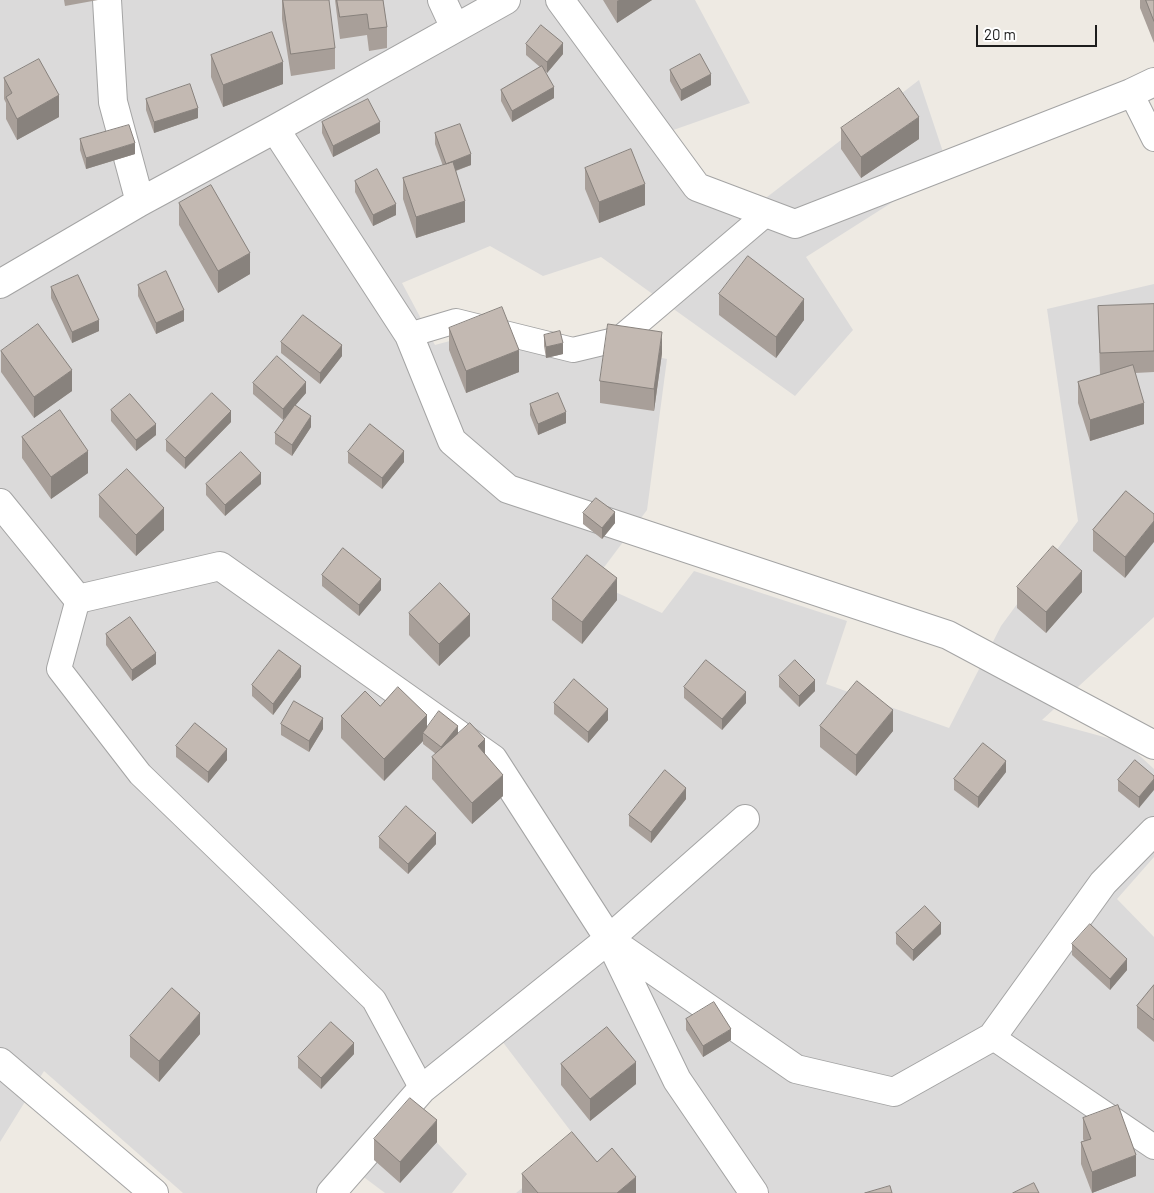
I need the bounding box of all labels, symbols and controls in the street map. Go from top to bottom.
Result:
scale bar [979,15,1100,47]
text: 20 m [984,25,1016,43]

